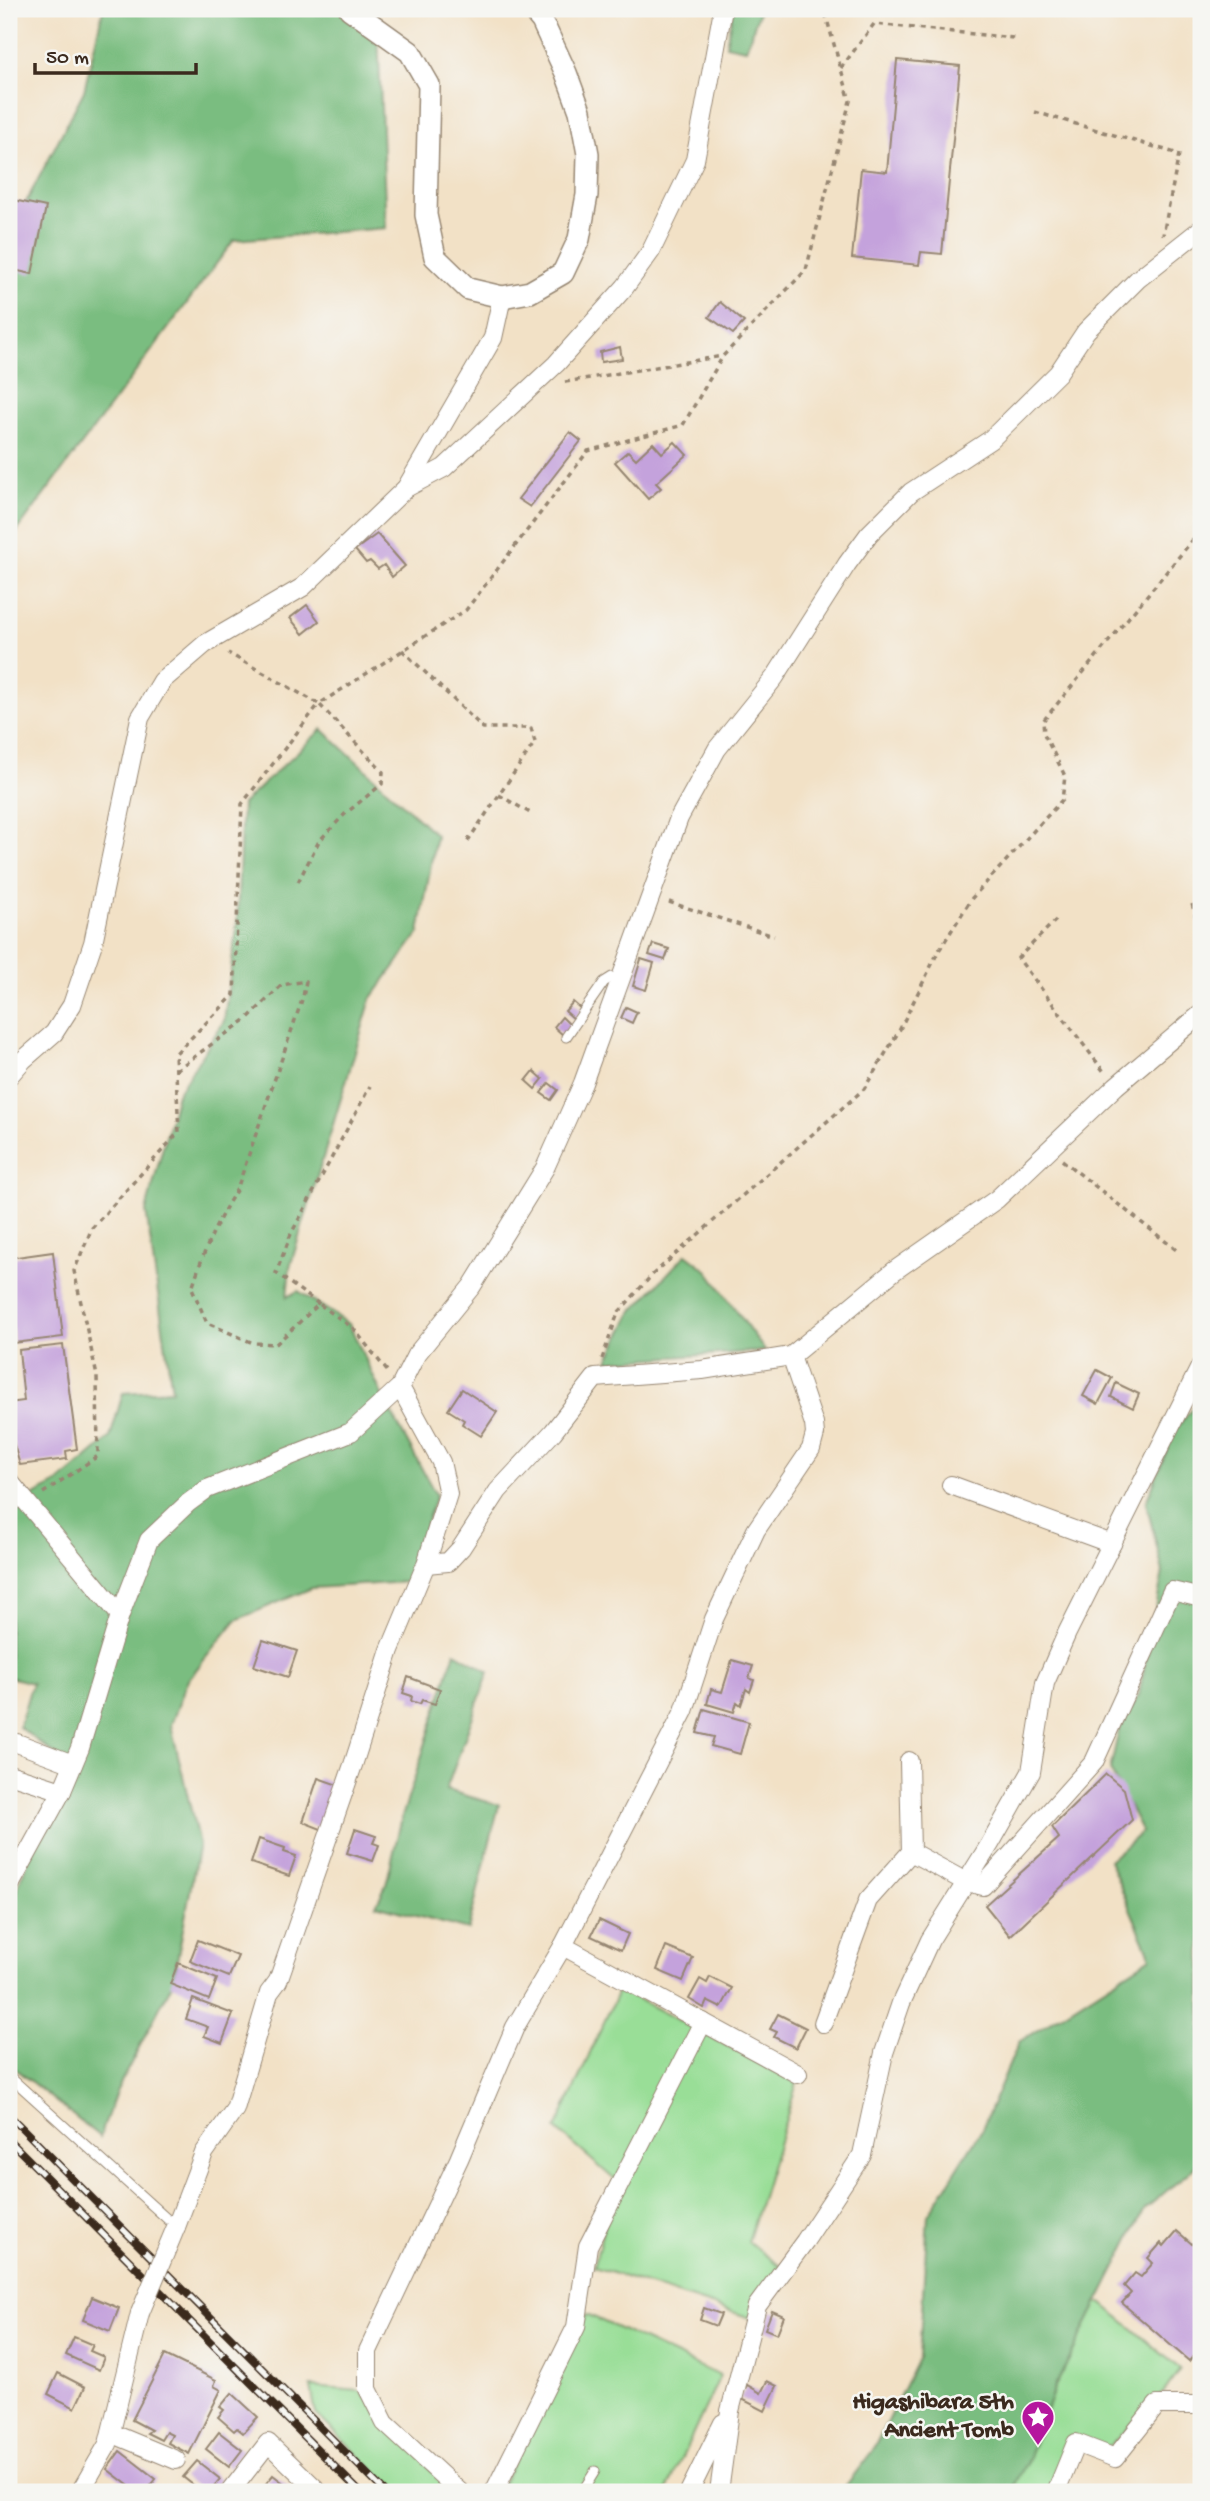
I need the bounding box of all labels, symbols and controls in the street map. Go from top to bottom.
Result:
scale bar [35,32,196,76]
text: 50 m [46,47,89,72]
place label: Higashibara 5th Ancient Tomb [852,2389,1014,2446]
place icon: Higashibara 5th Ancient Tomb [1019,2398,1057,2447]

